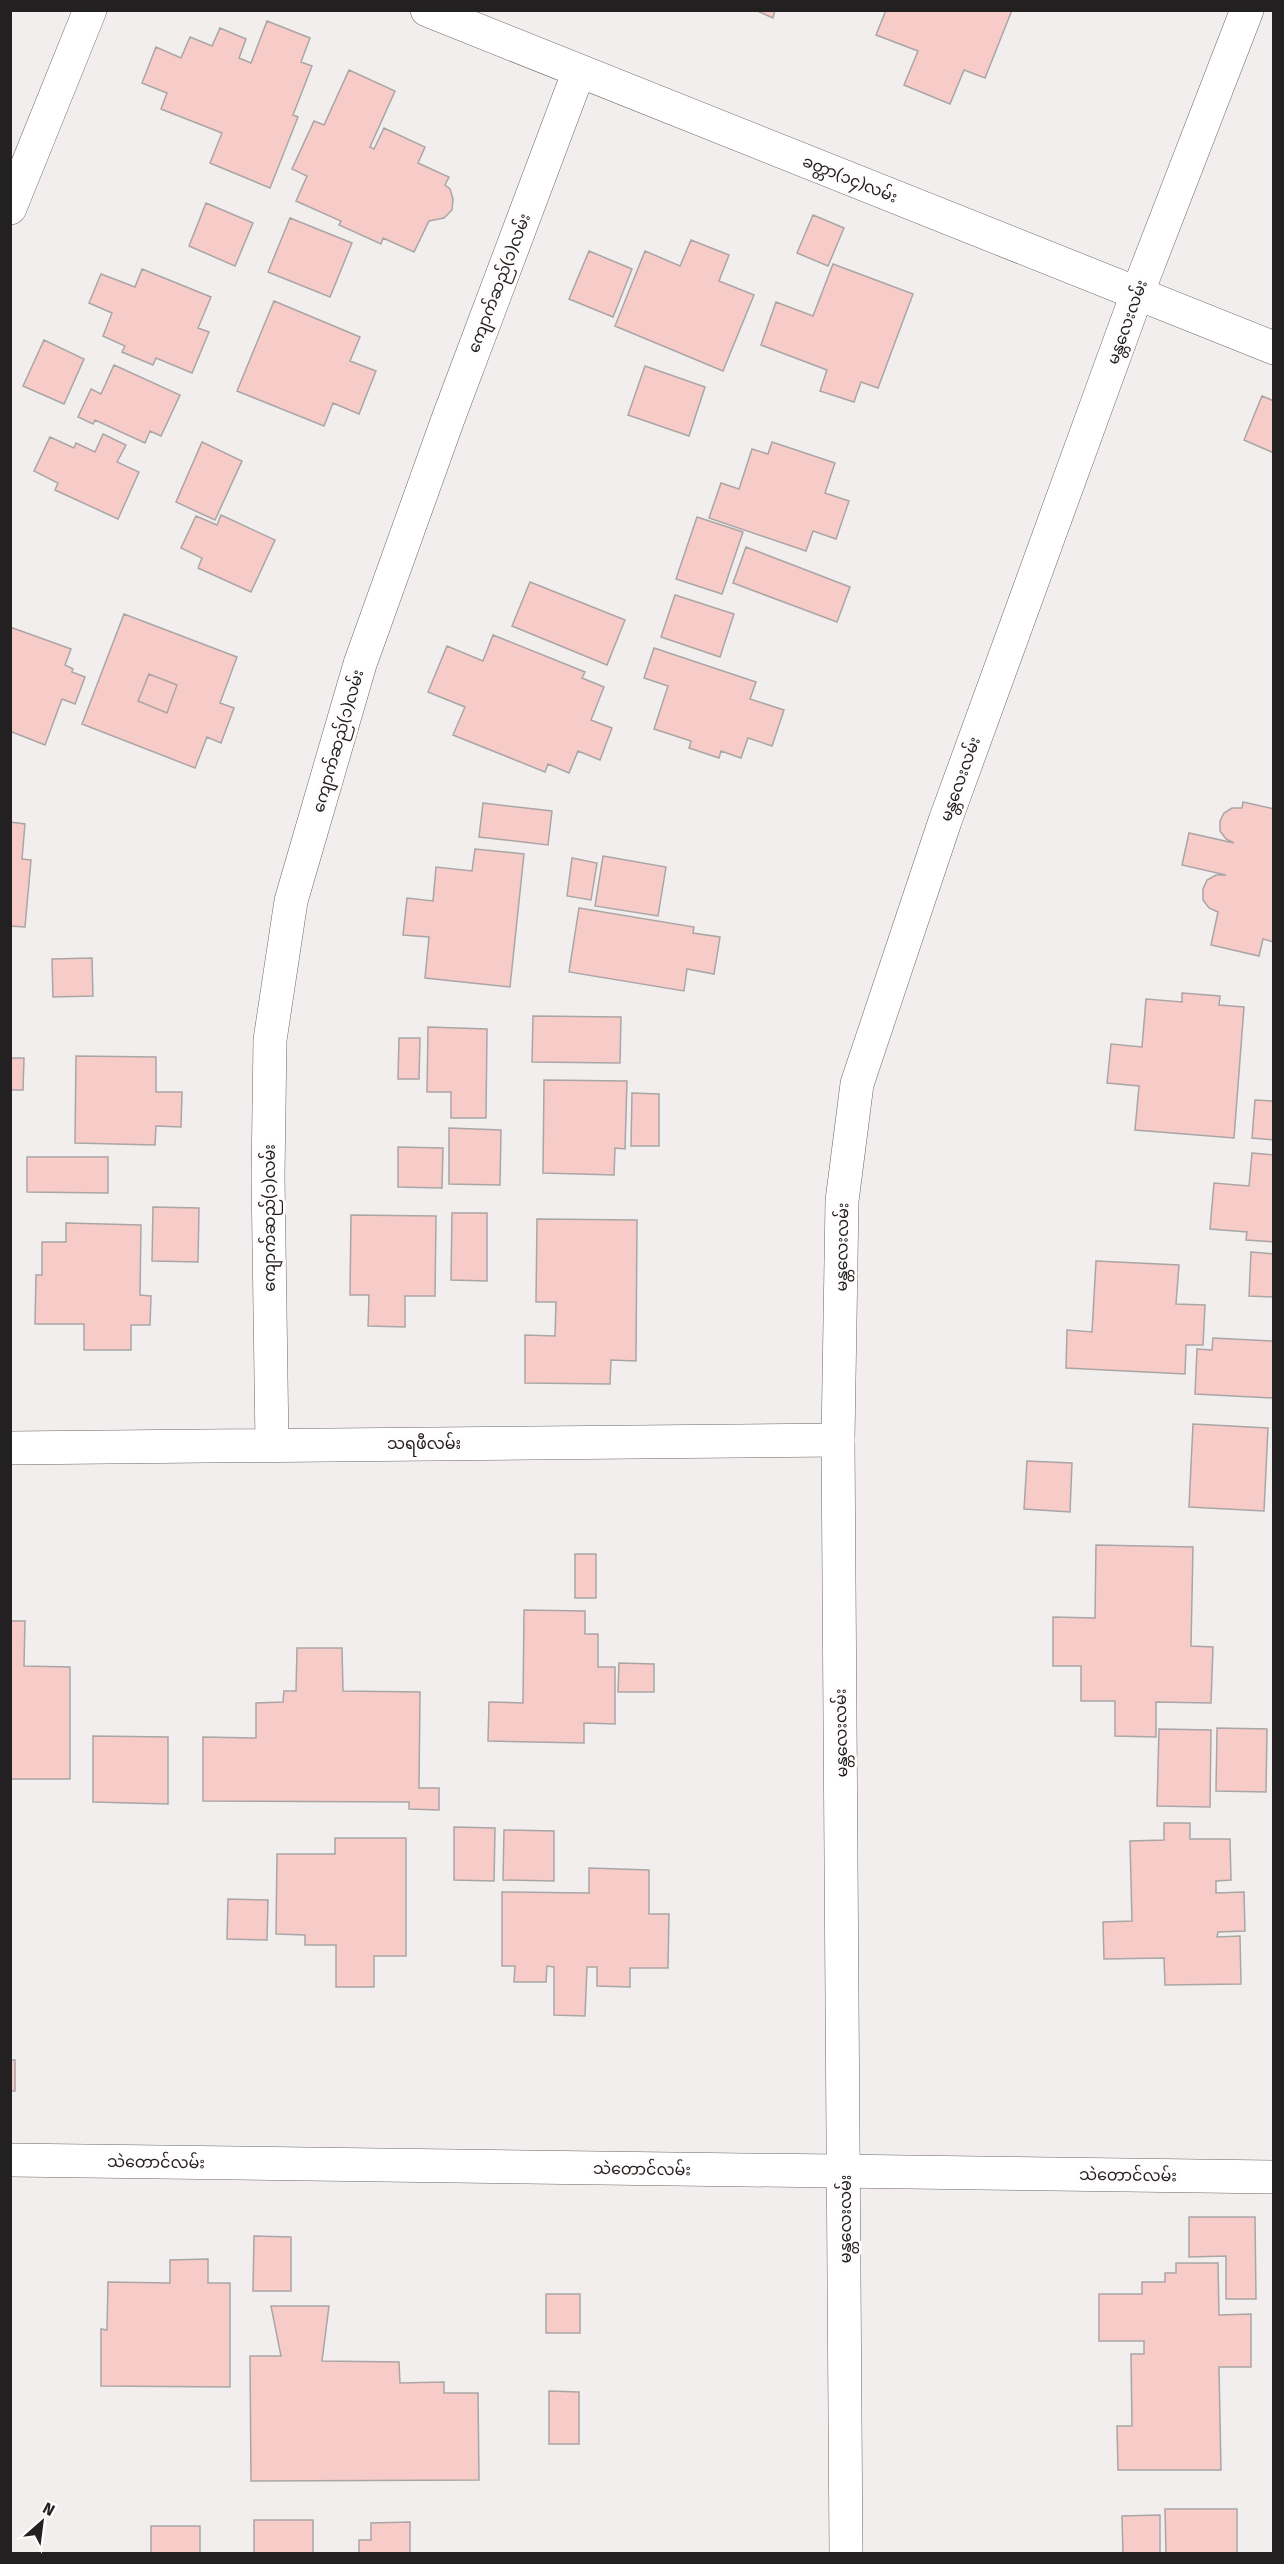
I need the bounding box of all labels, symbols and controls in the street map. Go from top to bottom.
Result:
street label: ခတ္တာ(၁၄)လမ်း [798,149,901,210]
street label: ကျောက်ဆည်(၁)လမ်း [462,210,538,357]
street label: မန္တလေးလမ်း [1101,276,1155,368]
street label: ကျောက်ဆည်(၁)လမ်း [307,667,371,816]
street label: မန္တလေးလမ်း [934,733,988,825]
street label: ကျောက်ဆည်(၁)လမ်း [258,1144,283,1292]
street label: မန္တလေးလမ်း [830,1202,856,1292]
street label: သရဖီလမ်း [387,1432,461,1457]
street label: မန္တလေးလမ်း [829,1688,855,1778]
street label: သဲတောင်လမ်း [107,2150,205,2172]
street label: သဲတောင်လမ်း [593,2157,691,2179]
street label: သဲတောင်လမ်း [1079,2163,1177,2185]
street label: မန္တလေးလမ်း [834,2175,859,2263]
north arrow [12,2492,72,2552]
text: N [40,2498,58,2520]

